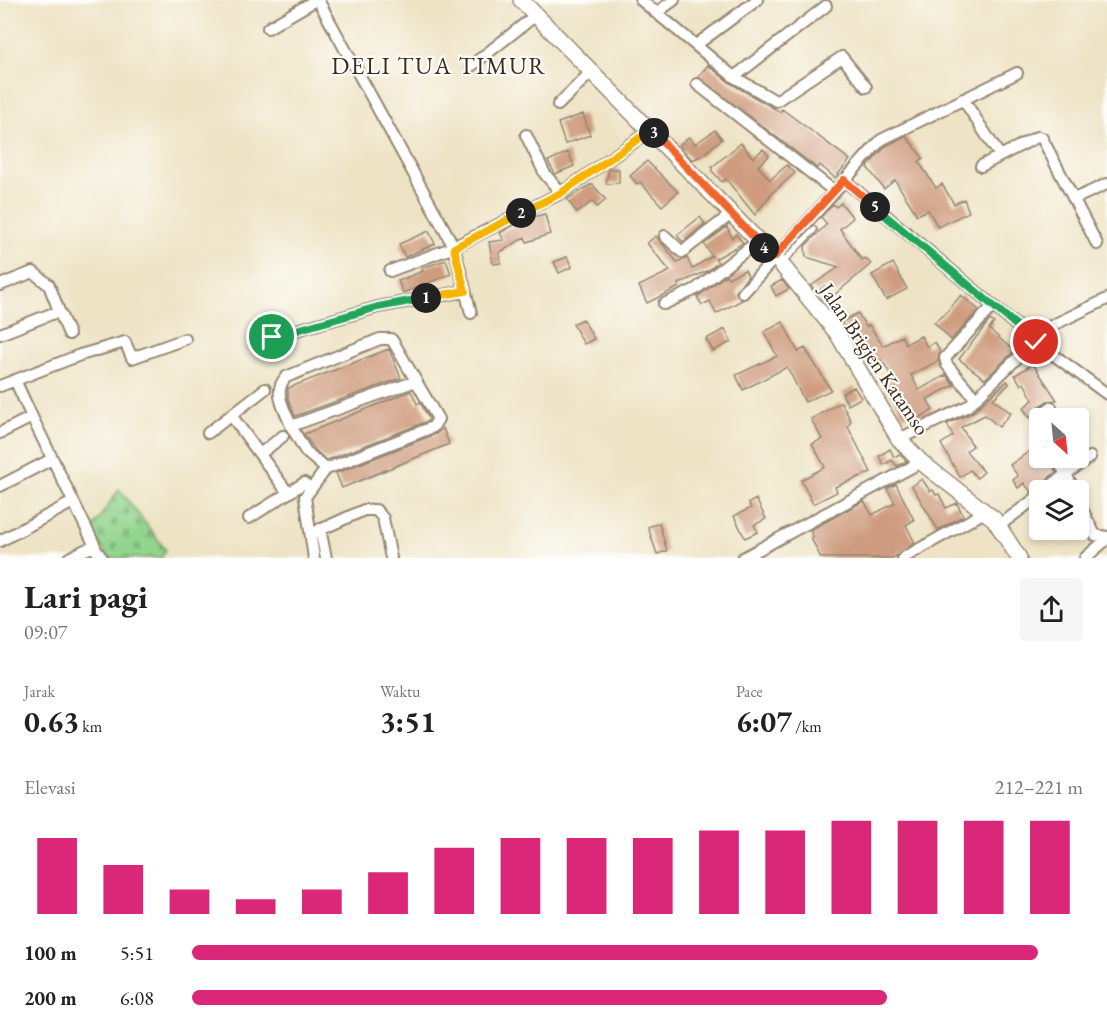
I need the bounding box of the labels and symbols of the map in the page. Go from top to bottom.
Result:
district label: DELI TUA TIMUR [331,50,547,81]
pin: 3 [639,118,669,148]
pin: 5 [860,192,890,222]
pin: 2 [506,198,536,228]
pin: 4 [749,233,779,263]
street label: Jalan Brigjen Katamso [813,276,936,440]
pin: 1 [411,283,441,313]
pin [246,311,297,362]
pin [1010,316,1061,367]
north arrow [1029,408,1089,468]

